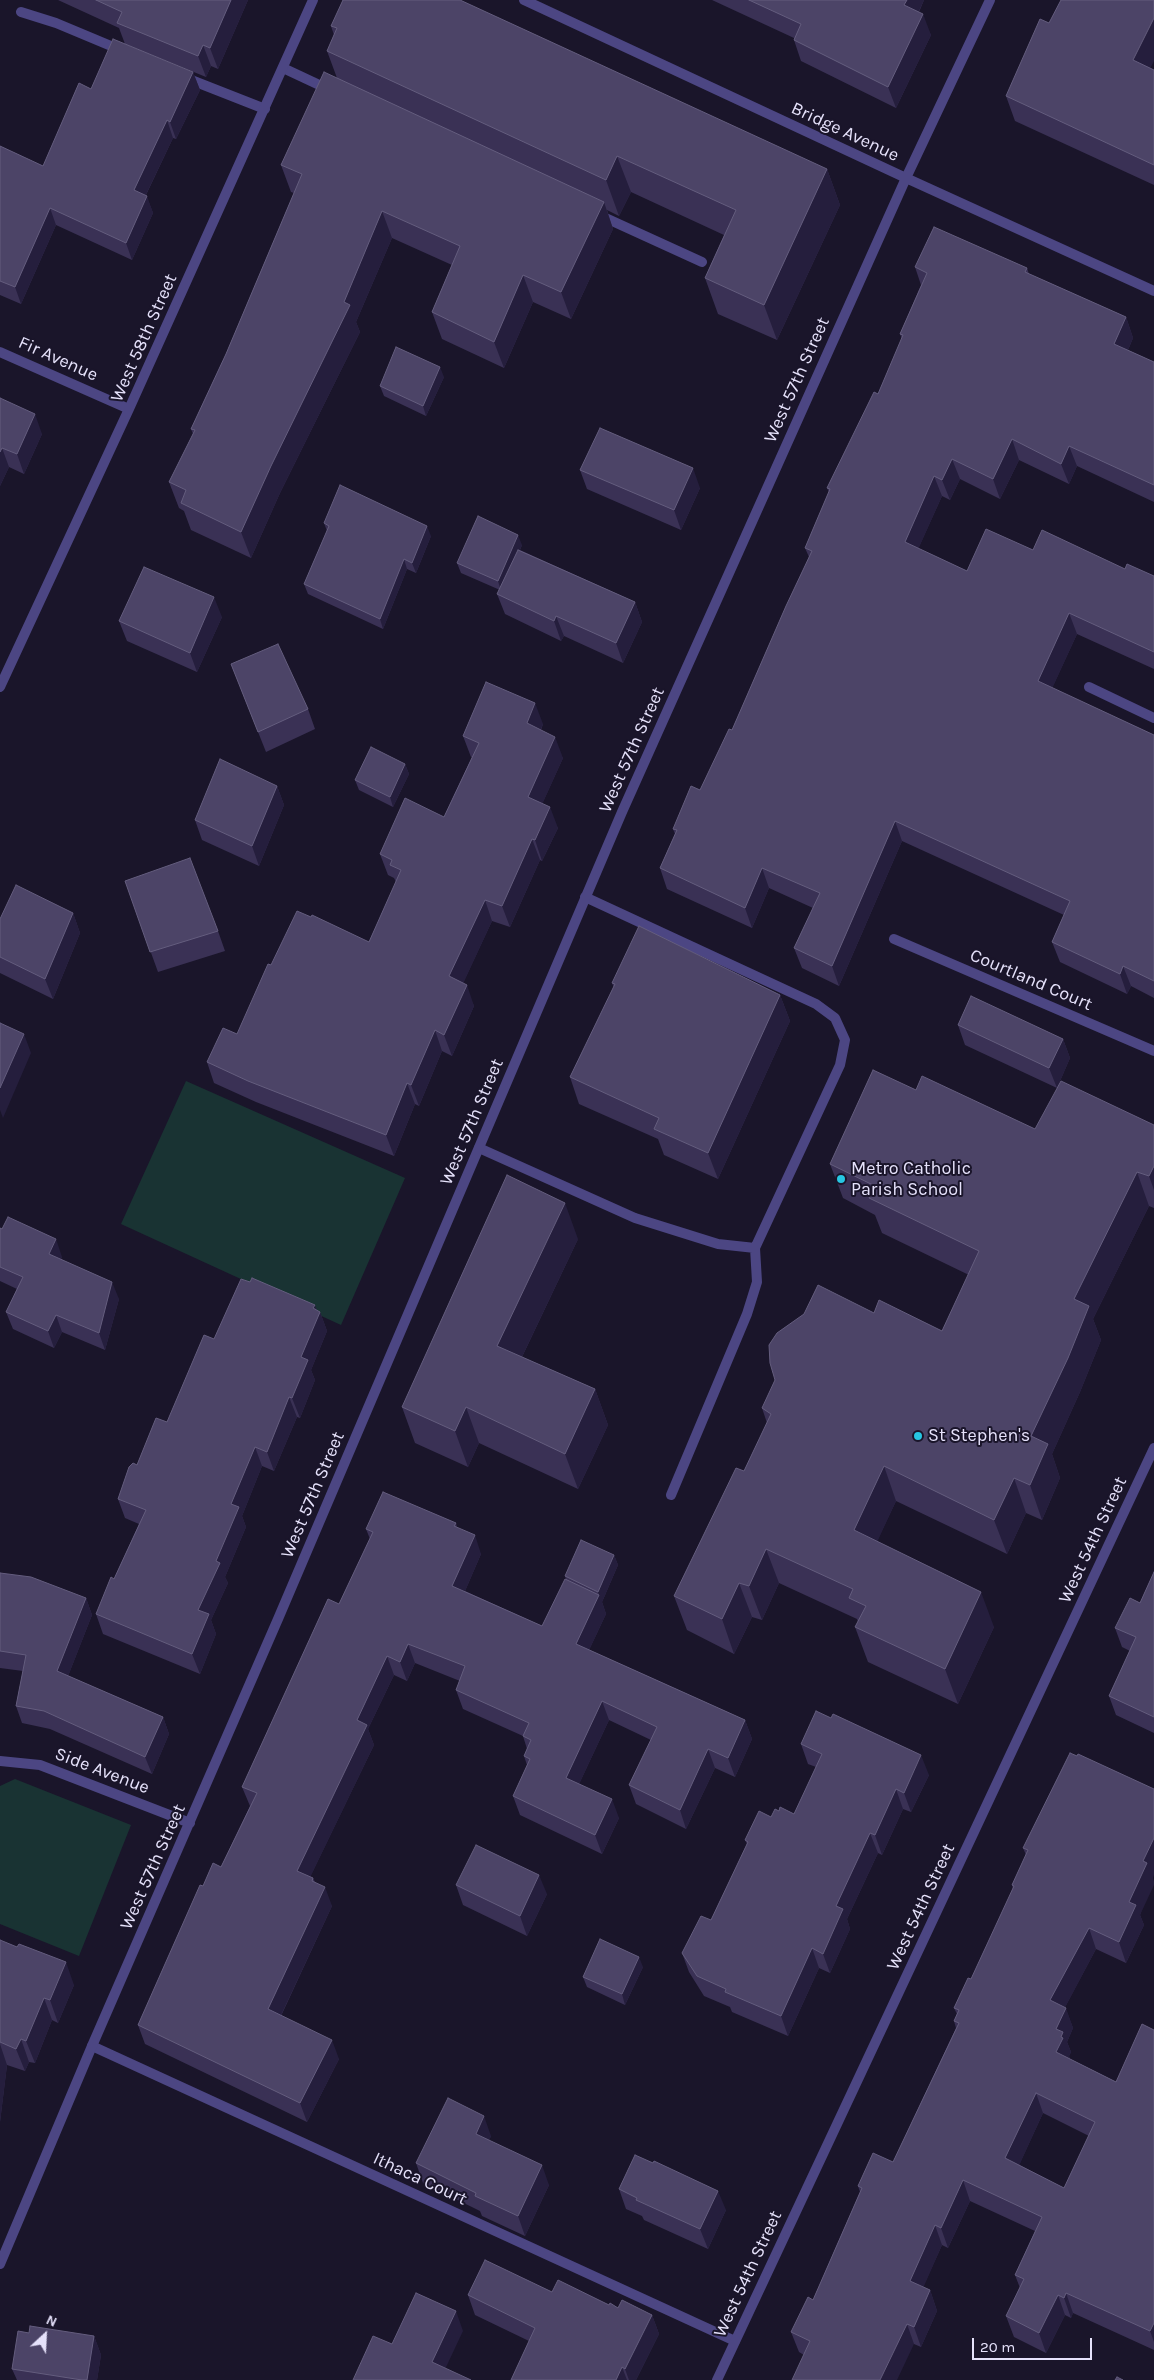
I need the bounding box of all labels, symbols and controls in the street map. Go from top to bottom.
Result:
street label: Bridge Avenue [788,98,902,166]
street label: West 58th Street [106,271,182,405]
street label: West 57th Street [760,314,834,446]
street label: Fir Avenue [15,332,101,386]
street label: West 57th Street [595,684,669,816]
street label: Courtland Court [967,944,1095,1016]
street label: West 57th Street [436,1056,508,1188]
place label: Metro Catholic Parish School [851,1158,971,1200]
marker: Metro Catholic Parish School [835,1173,847,1185]
place label: St Stephen's [928,1425,1030,1447]
street label: West 57th Street [277,1429,349,1561]
marker: St Stephen's [912,1430,924,1442]
street label: West 54th Street [1054,1473,1132,1607]
street label: Side Avenue [52,1743,152,1799]
street label: West 57th Street [116,1801,190,1933]
street label: West 54th Street [882,1840,960,1974]
street label: Ithaca Court [370,2148,470,2210]
street label: West 54th Street [709,2207,787,2341]
north arrow [20,2310,70,2360]
text: N [43,2311,60,2331]
scale bar [974,2328,1094,2360]
text: 20 m [980,2338,1015,2356]

